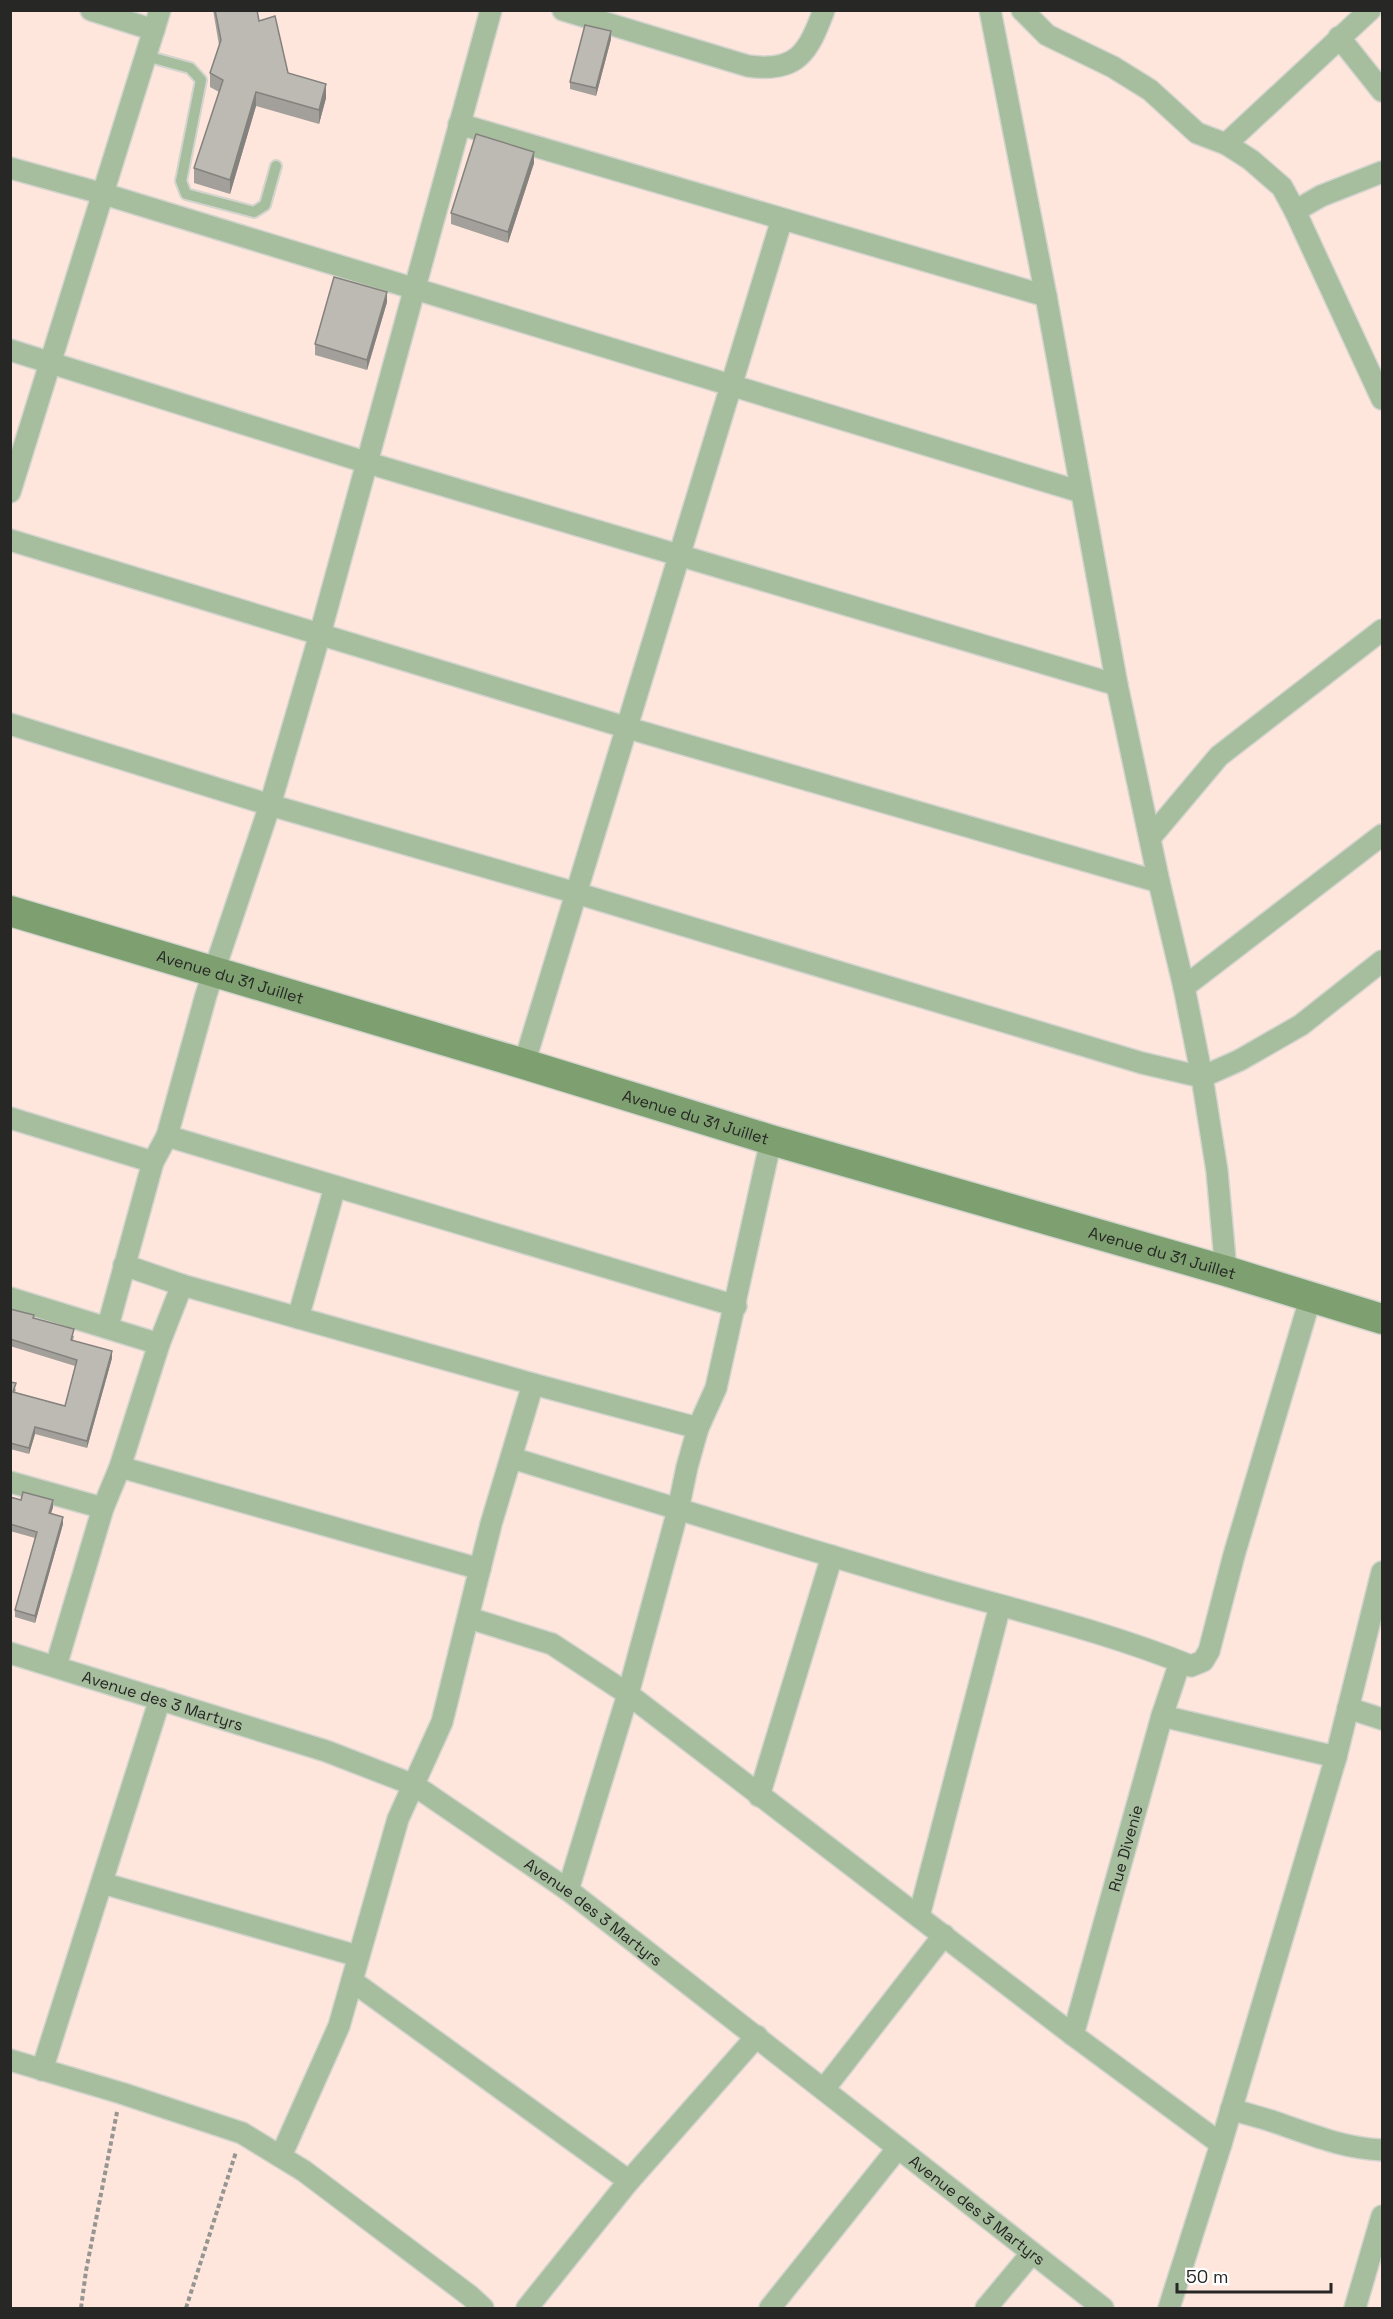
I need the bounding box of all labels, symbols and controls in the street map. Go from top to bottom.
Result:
street label: Avenue du 31 Juillet [154,945,306,1008]
street label: Avenue du 31 Juillet [620,1084,772,1149]
street label: Avenue du 31 Juillet [1086,1222,1239,1284]
street label: Avenue des 3 Martyrs [80,1666,246,1735]
street label: Rue Divenie [1103,1802,1147,1894]
street label: Avenue des 3 Martyrs [521,1853,667,1970]
street label: Avenue des 3 Martyrs [905,2150,1050,2270]
scale bar [1177,2256,1332,2294]
text: 50 m [1186,2265,1228,2288]

